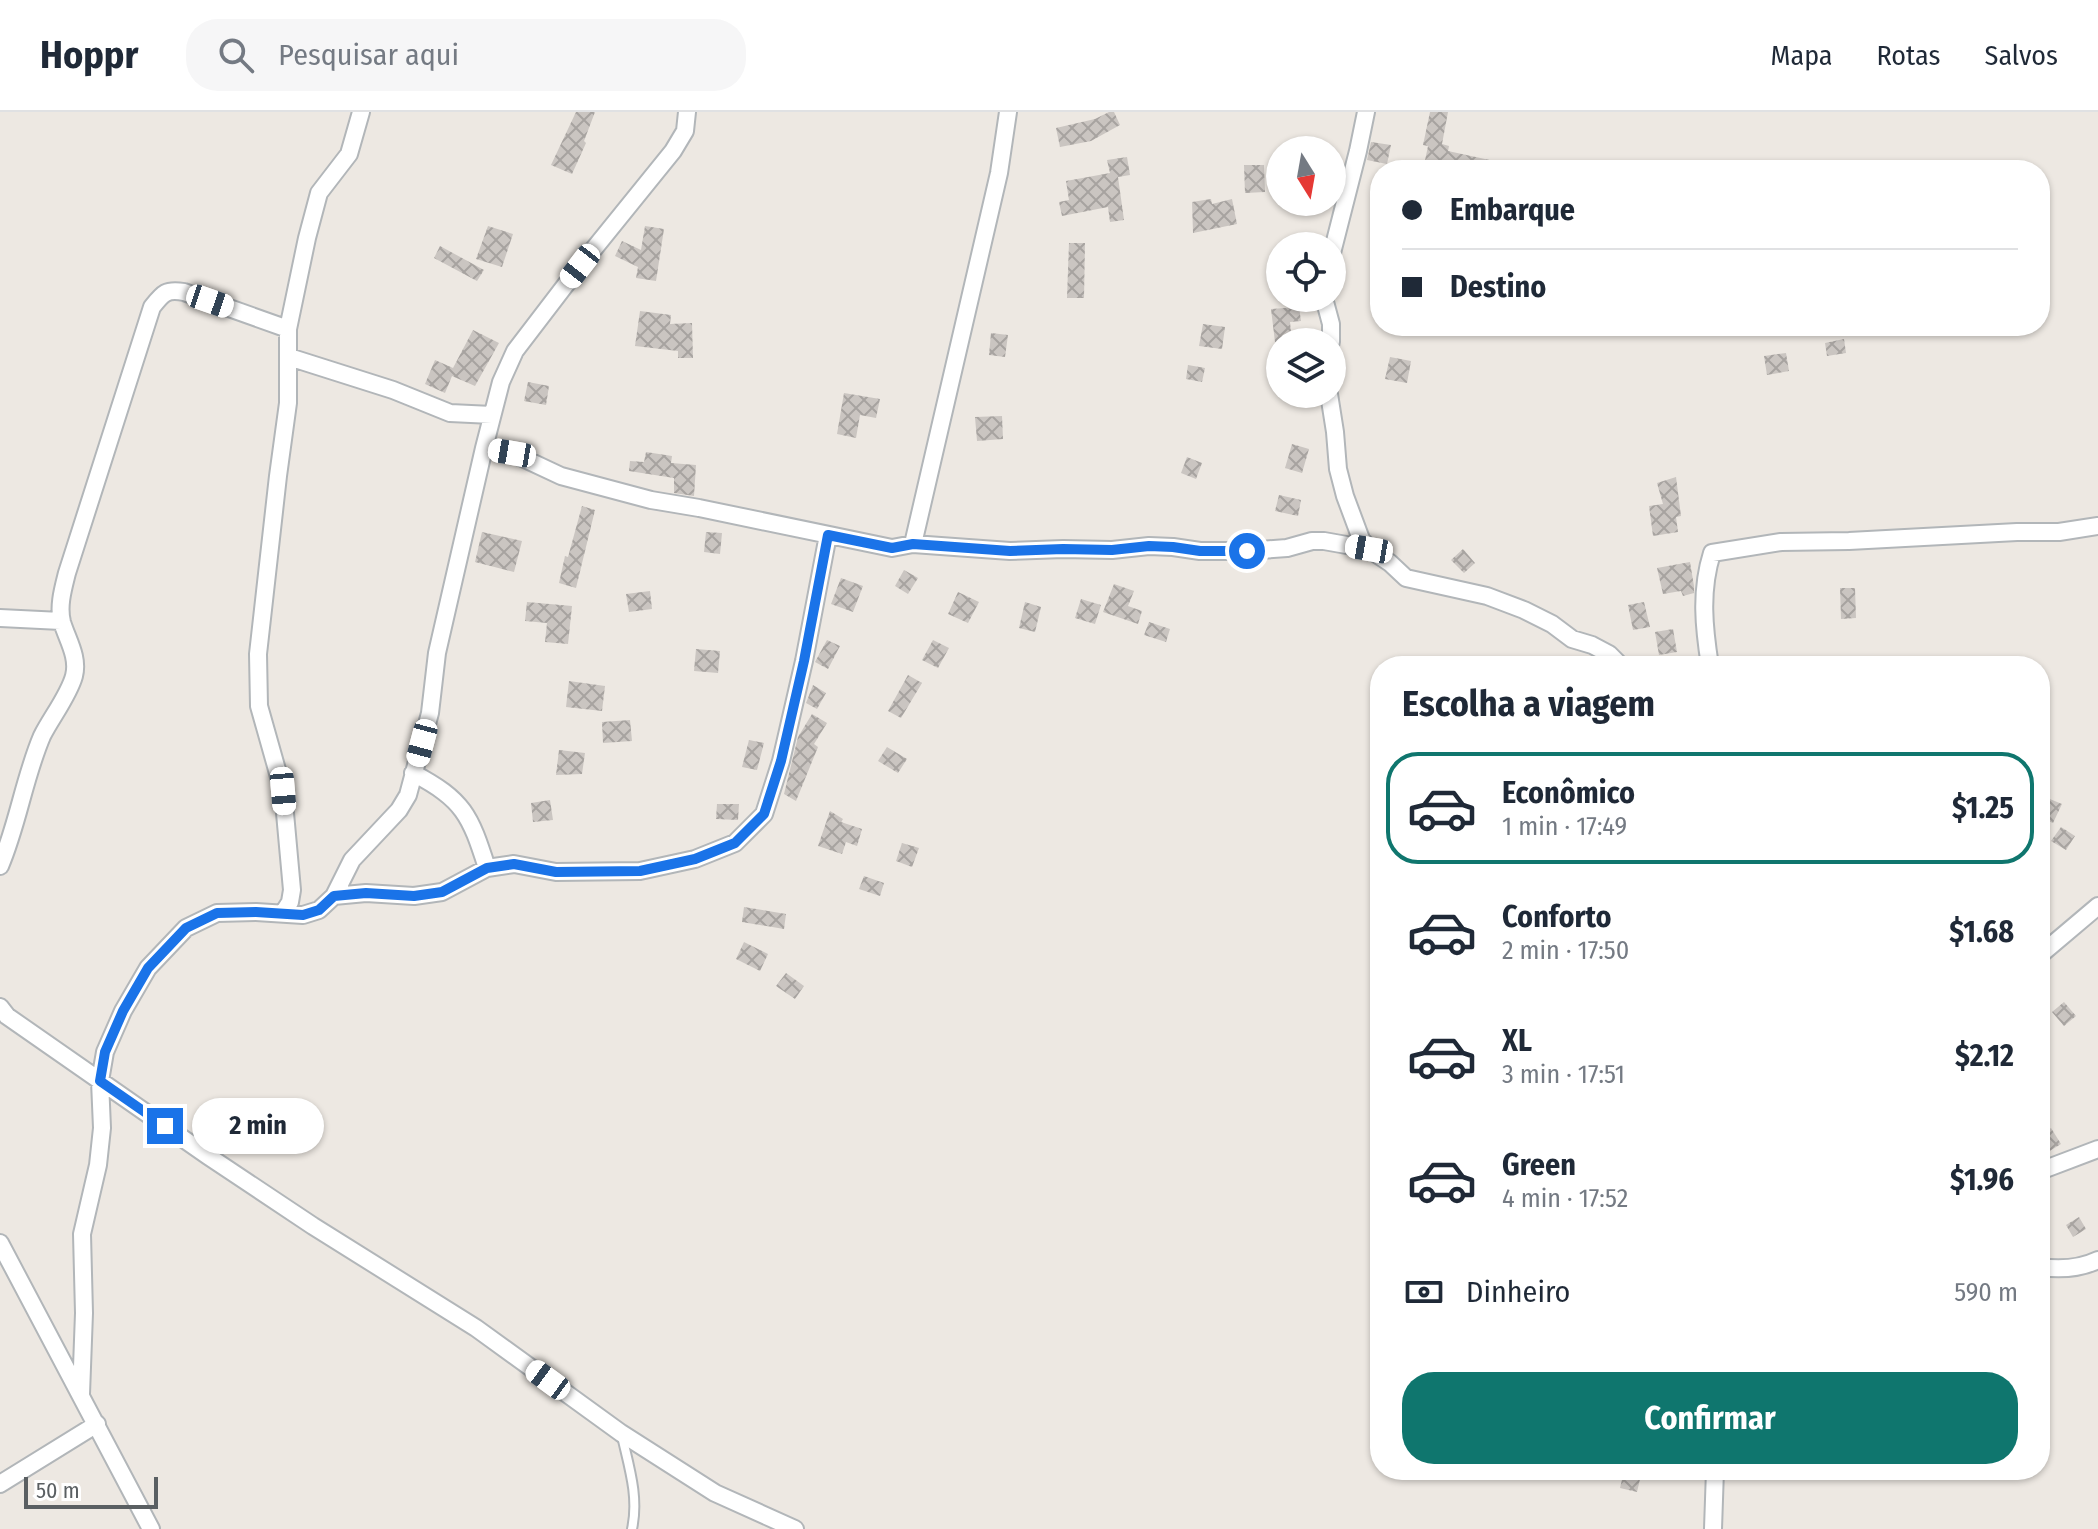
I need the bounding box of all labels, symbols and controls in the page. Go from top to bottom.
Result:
search box [186,19,746,91]
text: Hoppr [40,32,138,78]
icon: search [214,33,258,77]
text: Pesquisar aqui [278,37,459,73]
text: Mapa [1771,39,1833,72]
text: Rotas [1877,39,1941,72]
text: Salvos [1985,39,2058,72]
north arrow [1266,136,1346,216]
map controls [1266,136,1346,408]
text: Embarque [1450,192,1575,228]
button: locate [1266,232,1346,312]
car [556,240,604,292]
text: Destino [1450,269,1546,305]
car [183,282,237,320]
button: layers [1266,328,1346,408]
car [486,437,538,469]
route start [1229,533,1265,569]
car [1343,533,1395,565]
text: Escolha a viagem [1402,682,1655,726]
car [404,717,440,769]
car [269,766,297,816]
icon: car [1406,772,1478,844]
text: Econômico [1502,775,1635,811]
text: $1.25 [1952,790,2014,826]
text: 1 min · 17:49 [1502,811,1627,842]
icon: car [1406,896,1478,968]
text: Conforto [1502,899,1611,935]
text: $1.68 [1949,914,2014,950]
text: 2 min · 17:50 [1502,935,1629,966]
icon: car [1406,1020,1478,1092]
text: XL [1502,1023,1532,1059]
text: $2.12 [1955,1038,2014,1074]
text: 3 min · 17:51 [1502,1059,1625,1090]
callout: 2 min [193,1098,325,1154]
route end [147,1108,183,1144]
text: 2 min [229,1110,287,1141]
icon: car [1406,1144,1478,1216]
text: Green [1502,1147,1576,1183]
text: $1.96 [1950,1162,2014,1198]
text: 4 min · 17:52 [1502,1183,1628,1214]
icon: cash [1402,1270,1446,1314]
text: Dinheiro [1466,1274,1570,1310]
text: 590 m [1954,1277,2018,1308]
car [522,1356,574,1404]
button: Confirmar [1402,1372,2018,1464]
scale bar [24,1473,158,1509]
text: 50 m [36,1477,80,1504]

